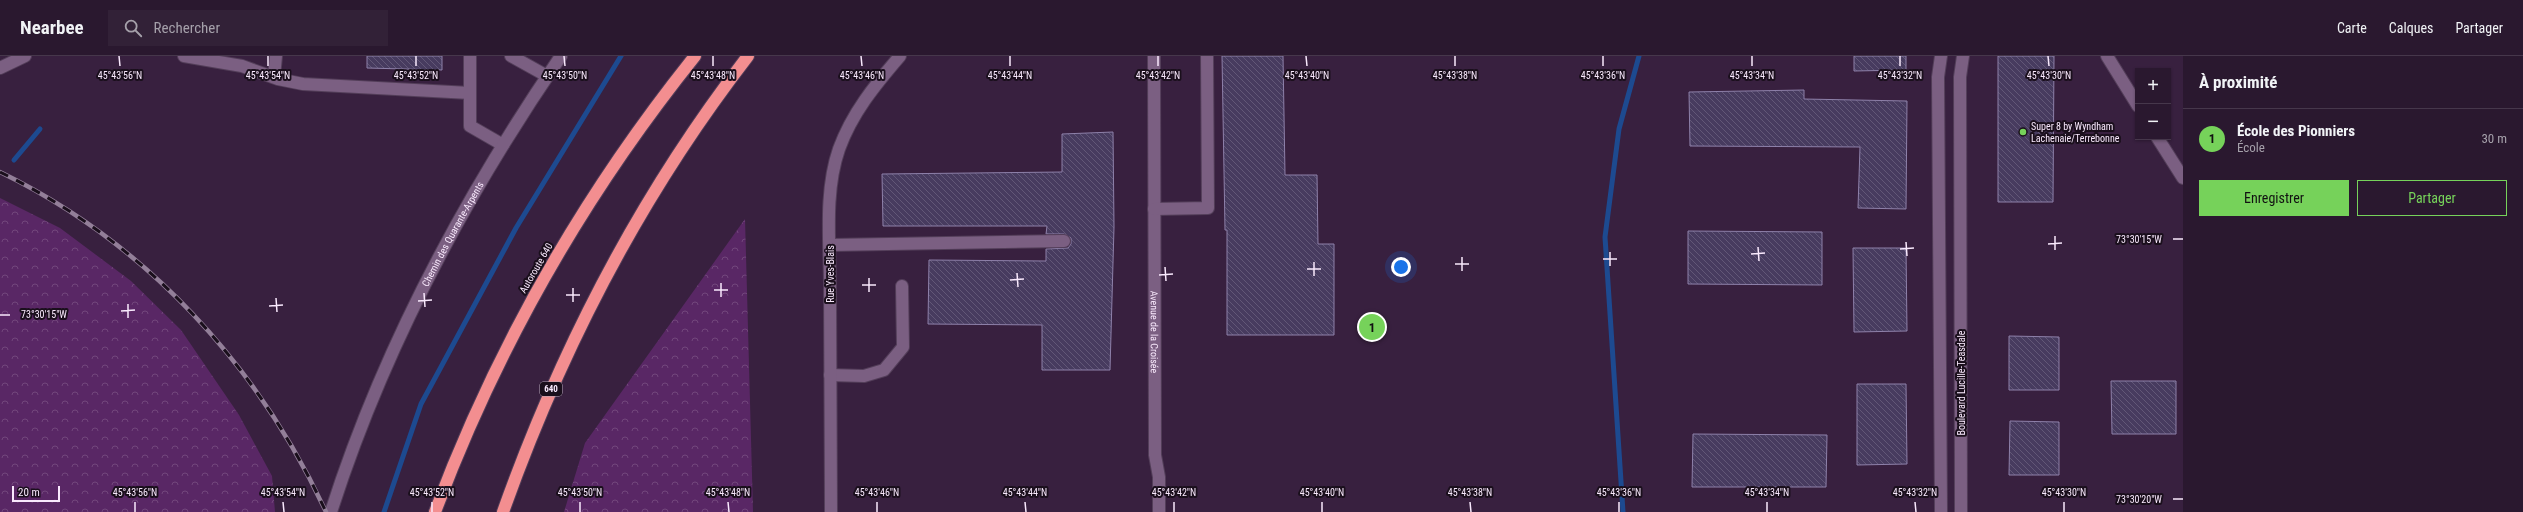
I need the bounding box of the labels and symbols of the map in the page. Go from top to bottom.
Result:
text: 45°43'56"N [98,70,142,81]
text: 45°43'54"N [246,70,290,81]
text: 45°43'52"N [394,70,438,81]
text: 45°43'50"N [543,70,587,81]
text: 45°43'48"N [691,70,735,81]
text: 45°43'46"N [840,70,884,81]
text: 45°43'44"N [988,70,1032,81]
text: 45°43'42"N [1136,70,1180,81]
text: 45°43'40"N [1285,70,1329,81]
text: 45°43'38"N [1433,70,1477,81]
text: 45°43'36"N [1581,70,1625,81]
text: 45°43'34"N [1730,70,1774,81]
text: 45°43'32"N [1878,70,1922,81]
text: 45°43'30"N [2027,70,2071,81]
place label: Super 8 by Wyndham Lachenaie/Terrebonne [2031,121,2120,144]
marker: Super 8 by Wyndham Lachenaie/Terrebonne [2018,127,2028,137]
street label: Chemin des Quarante-Arpents [419,179,486,288]
text: 73°30'15"W [2116,234,2162,245]
street label: Autoroute 640 [517,241,555,295]
street label: Rue Yves-Blais [825,245,836,303]
your location [1391,257,1411,277]
street label: Avenue de la Croisée [1149,291,1160,373]
text: 73°30'15"W [21,309,67,320]
pin: 1 [1359,312,1385,342]
street label: Boulevard Lucille-Teasdale [1956,330,1967,435]
road number: 640 [540,382,562,396]
scale bar [12,484,60,503]
text: 45°43'56"N [113,487,157,498]
text: 45°43'54"N [261,487,305,498]
text: 45°43'52"N [410,487,454,498]
text: 45°43'50"N [558,487,602,498]
text: 45°43'48"N [706,487,750,498]
text: 45°43'46"N [855,487,899,498]
text: 45°43'44"N [1003,487,1047,498]
text: 45°43'42"N [1152,487,1196,498]
text: 45°43'40"N [1300,487,1344,498]
text: 45°43'38"N [1448,487,1492,498]
text: 45°43'36"N [1597,487,1641,498]
text: 45°43'34"N [1745,487,1789,498]
text: 45°43'32"N [1893,487,1937,498]
text: 45°43'30"N [2042,487,2086,498]
text: 73°30'20"W [2116,494,2162,505]

